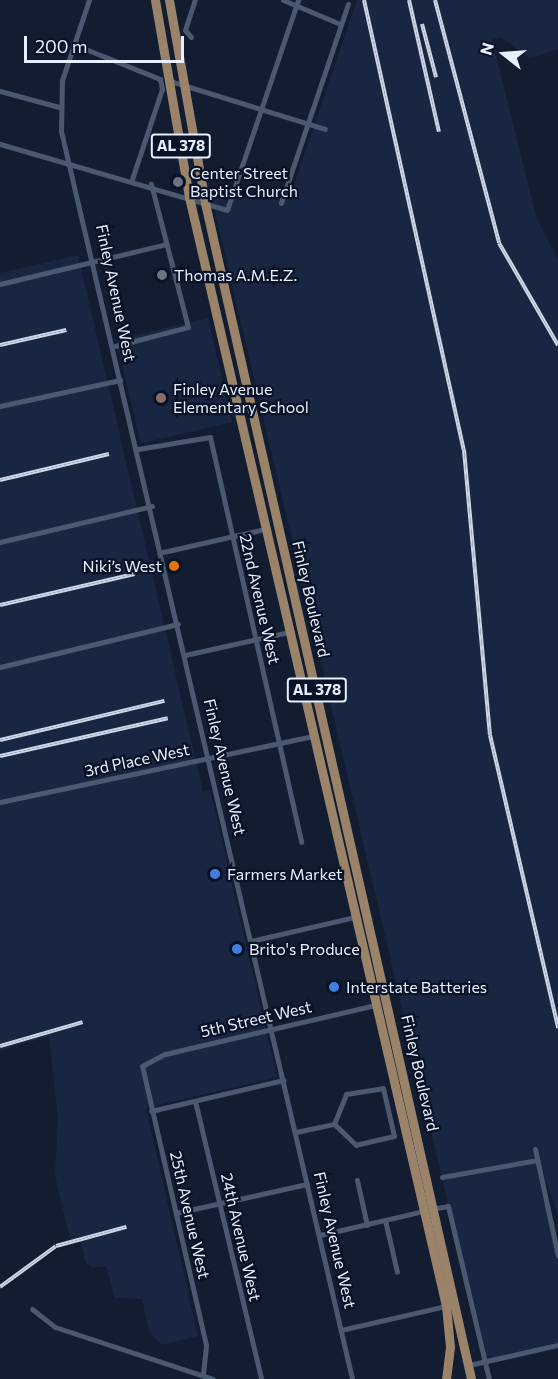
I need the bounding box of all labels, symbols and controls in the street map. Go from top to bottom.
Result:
scale bar [27,24,188,62]
north arrow [474,24,534,84]
text: 200 m [35,35,88,57]
text: N [475,40,497,57]
road number: AL 378 [150,134,213,158]
place label: Center Street Baptist Church [190,163,298,201]
marker: Center Street Baptist Church [171,175,185,189]
street label: Finley Avenue West [92,223,140,363]
place label: Thomas A.M.E.Z. [174,265,297,285]
marker: Thomas A.M.E.Z. [155,268,169,282]
place label: Finley Avenue Elementary School [173,379,309,417]
marker: Finley Avenue Elementary School [154,391,168,405]
street label: 22nd Avenue West [236,532,284,666]
street label: Finley Boulevard [288,539,334,659]
place label: Niki’s West [83,556,162,576]
marker: Niki’s West [167,559,181,573]
road number: AL 378 [286,678,348,702]
street label: Finley Avenue West [200,697,250,837]
street label: 3rd Place West [83,739,191,781]
place label: Farmers Market [227,864,343,884]
marker: Farmers Market [208,867,222,881]
place label: Brito's Produce [249,939,360,959]
marker: Brito's Produce [230,942,244,956]
place label: Interstate Batteries [346,977,487,997]
marker: Interstate Batteries [327,980,341,994]
street label: 5th Street West [198,997,314,1041]
street label: Finley Boulevard [397,1013,443,1133]
street label: 25th Avenue West [166,1149,214,1281]
street label: Finley Avenue West [310,1170,360,1310]
street label: 24th Avenue West [217,1171,265,1303]

